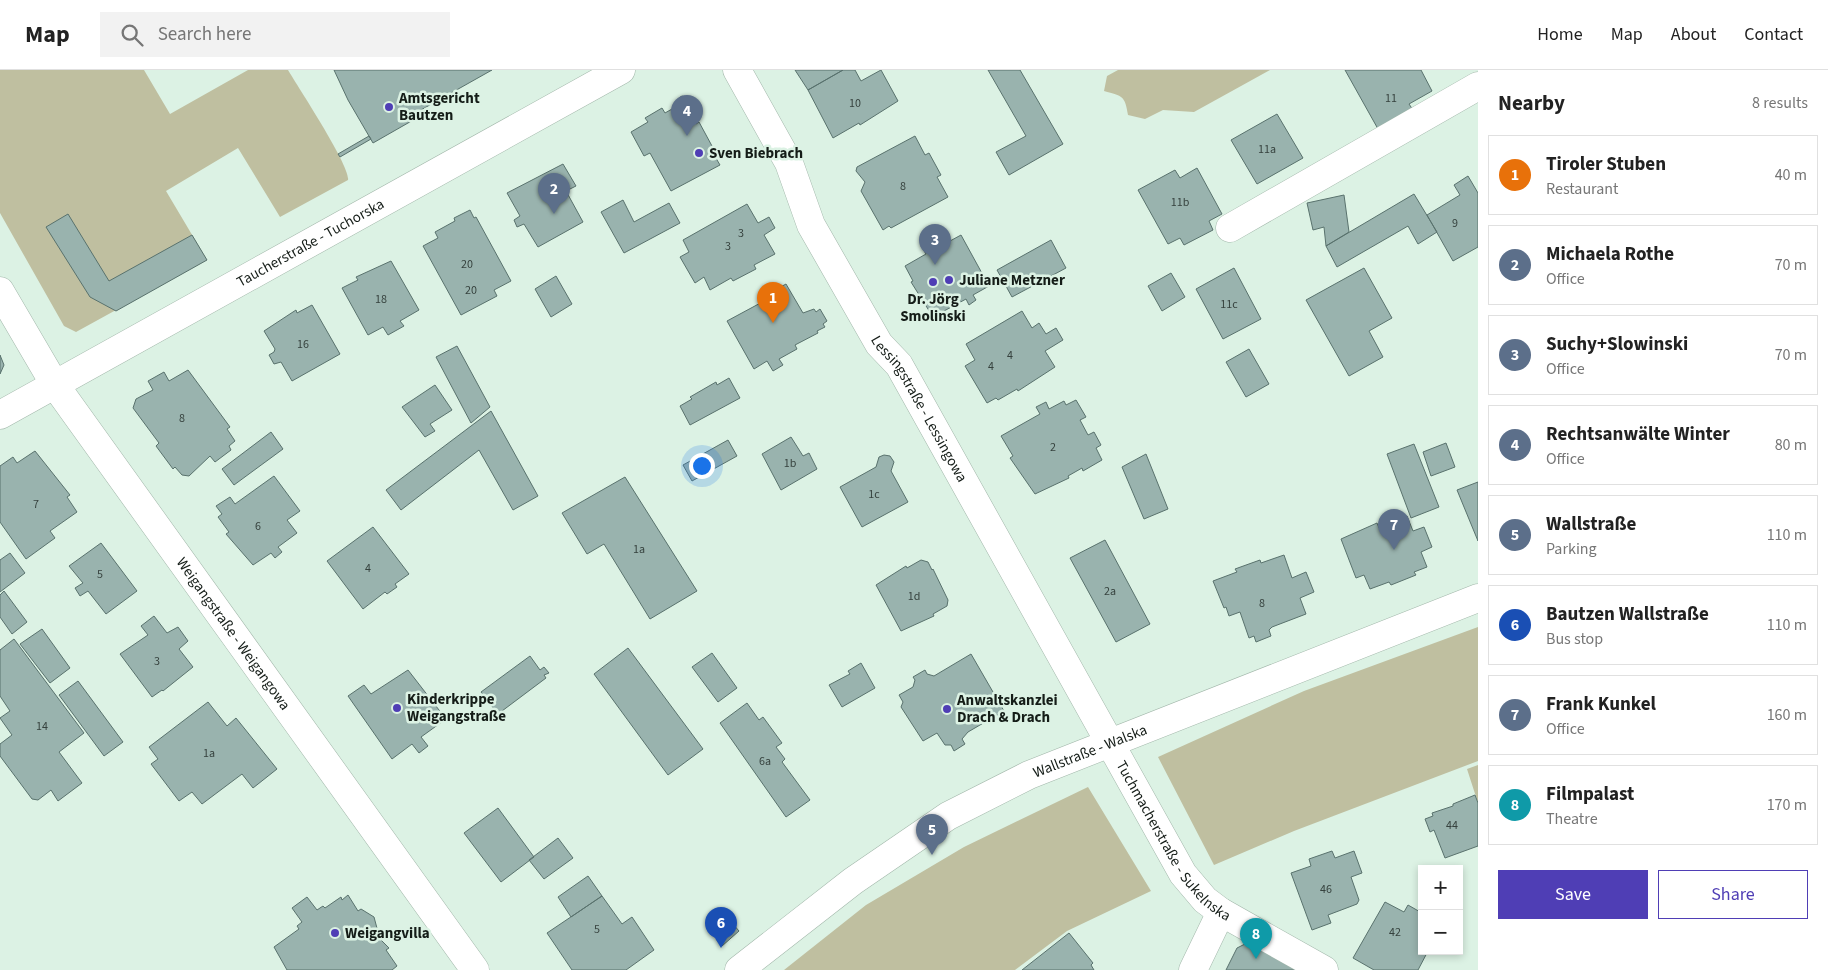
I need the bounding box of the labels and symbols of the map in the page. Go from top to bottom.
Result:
place label: Amtsgericht Bautzen [398,88,480,126]
house number: 11 [1385,90,1397,107]
pin: 4 [671,95,703,136]
house number: 10 [849,95,861,112]
marker: Amtsgericht Bautzen [383,101,395,113]
house number: 11a [1258,141,1276,158]
place label: Sven Biebrach [709,143,803,164]
marker: Sven Biebrach [693,147,705,159]
pin: 2 [538,173,570,214]
house number: 8 [900,178,906,195]
street label: Taucherstraße - Tuchorska [233,193,388,292]
house number: 11b [1171,194,1190,211]
house number: 9 [1452,215,1458,232]
pin: 3 [919,224,951,265]
house number: 3 [738,225,744,242]
house number: 3 [725,238,731,255]
house number: 20 [461,256,473,273]
place label: Juliane Metzner [959,270,1065,291]
marker: Juliane Metzner [943,274,955,286]
marker: Dr. Jörg Smolinski [927,276,939,288]
house number: 20 [465,282,477,299]
pin: 1 [757,282,789,323]
place label: Dr. Jörg Smolinski [900,289,966,327]
house number: 18 [375,291,387,308]
house number: 11c [1220,296,1238,313]
street label: Lessingstraße - Lessingowa [866,332,973,486]
house number: 16 [297,336,309,353]
house number: 4 [1007,347,1013,364]
house number: 4 [988,358,994,375]
house number: 8 [179,410,185,427]
house number: 2 [1050,439,1056,456]
your location [689,453,715,479]
house number: 1b [784,455,797,472]
house number: 1c [868,486,880,503]
house number: 7 [33,496,39,513]
pin: 7 [1378,509,1410,550]
house number: 6 [255,518,261,535]
house number: 1a [633,541,645,558]
street label: Weigangstraße - Weigangowa [171,553,296,714]
house number: 4 [365,560,371,577]
house number: 5 [97,566,103,583]
house number: 2a [1104,583,1116,600]
house number: 1d [908,588,920,605]
house number: 8 [1259,595,1265,612]
house number: 3 [154,653,160,670]
place label: Kinderkrippe Weigangstraße [407,689,506,727]
place label: Anwaltskanzlei Drach & Drach [956,690,1058,728]
marker: Kinderkrippe Weigangstraße [391,702,403,714]
marker: Anwaltskanzlei Drach & Drach [941,703,953,715]
house number: 14 [36,718,48,735]
street label: Wallstraße - Walska [1030,719,1150,783]
house number: 1a [203,745,215,762]
house number: 6a [759,753,771,770]
street label: Tuchmacherstraße - Sukelnska [1111,757,1235,926]
pin: 5 [916,814,948,855]
house number: 44 [1446,817,1458,834]
house number: 46 [1320,881,1332,898]
pin: 6 [705,907,737,948]
pin: 8 [1240,918,1272,959]
house number: 5 [594,921,600,938]
place label: Weigangvilla [345,923,430,944]
house number: 42 [1389,924,1401,941]
marker: Weigangvilla [329,927,341,939]

